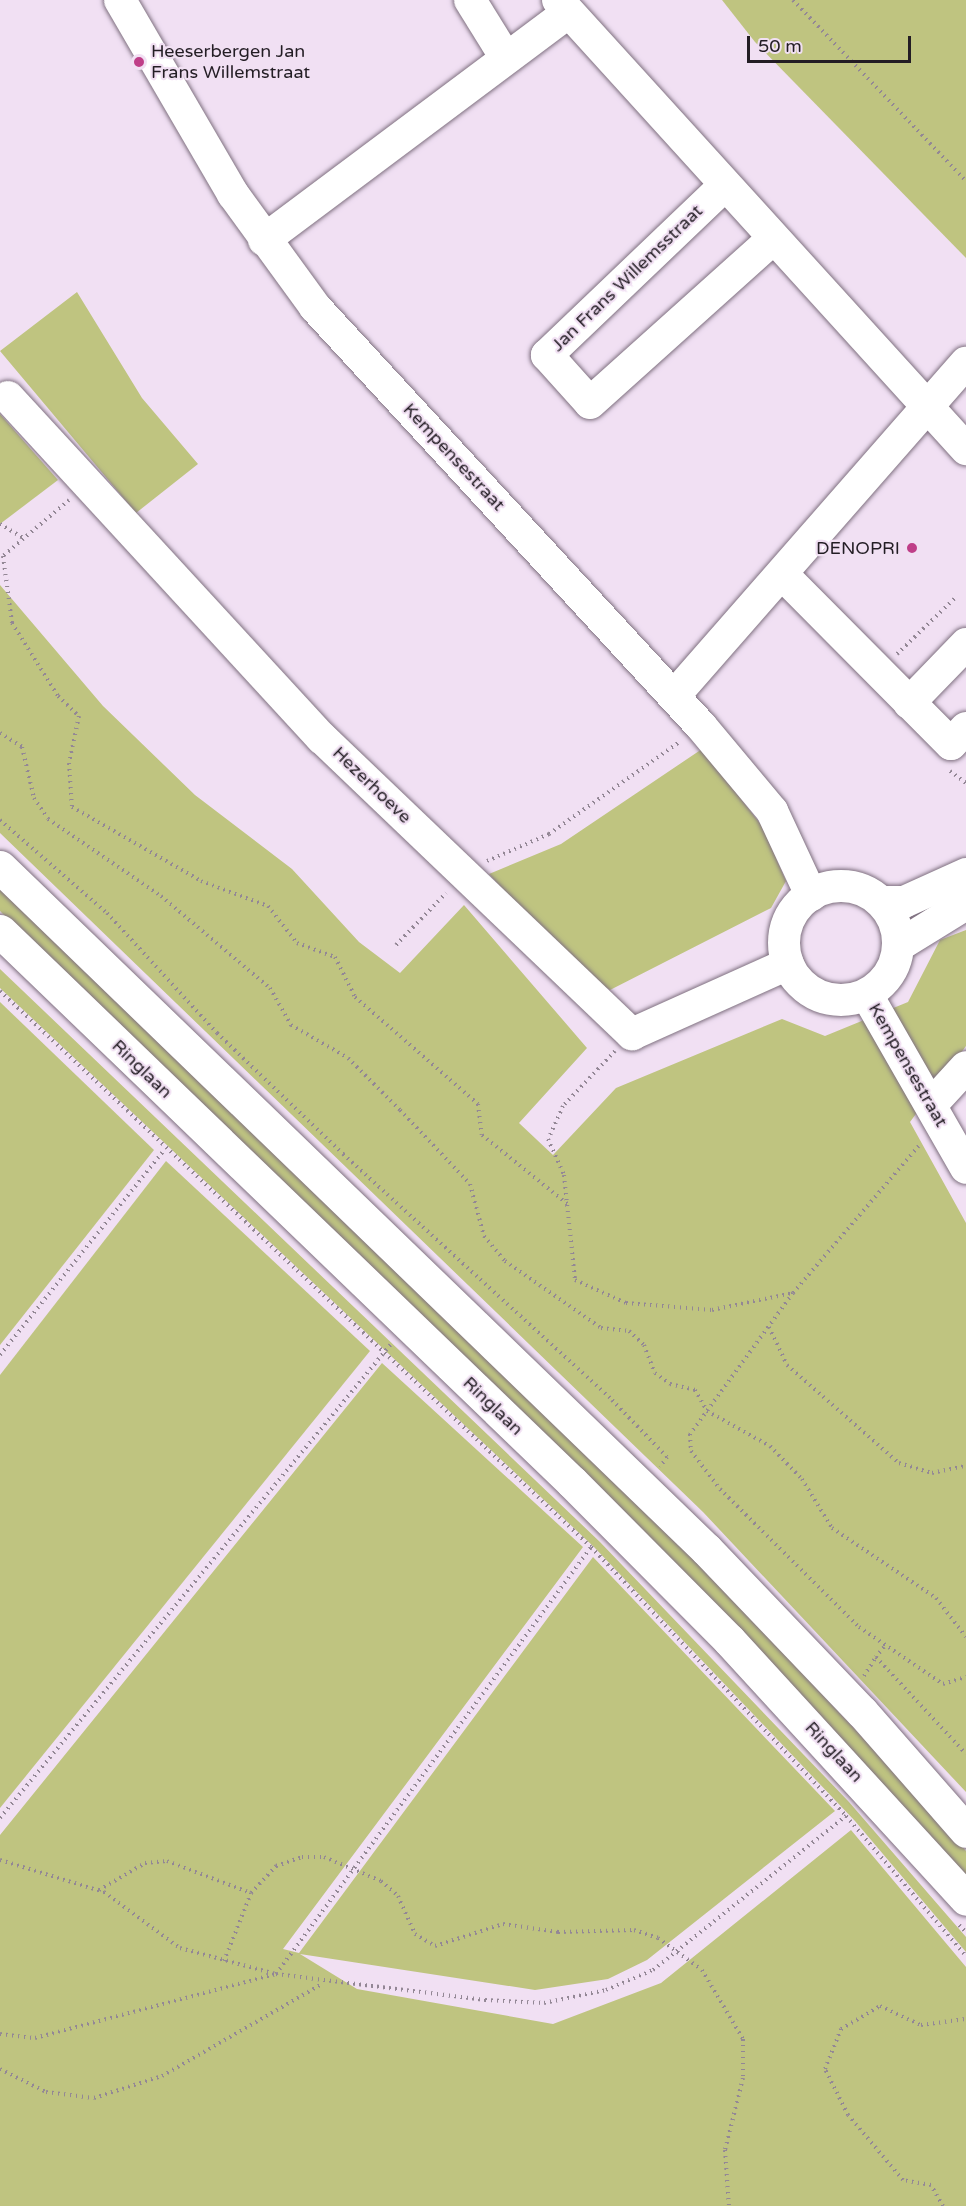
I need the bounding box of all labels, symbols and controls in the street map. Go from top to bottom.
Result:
scale bar [750,24,914,62]
text: 50 m [758,35,802,57]
place label: Heeserbergen Jan Frans Willemstraat [151,41,310,84]
marker: Heeserbergen Jan Frans Willemstraat [132,55,146,69]
street label: Jan Frans Willemsstraat [547,200,707,356]
street label: Kempensestraat [399,399,509,515]
place label: DENOPRI [816,537,900,559]
marker: DENOPRI [905,541,919,555]
street label: Hezerhoeve [328,742,416,828]
street label: Kempensestraat [864,999,952,1131]
street label: Ringlaan [107,1035,177,1103]
street label: Ringlaan [458,1372,528,1440]
street label: Ringlaan [800,1717,868,1787]

